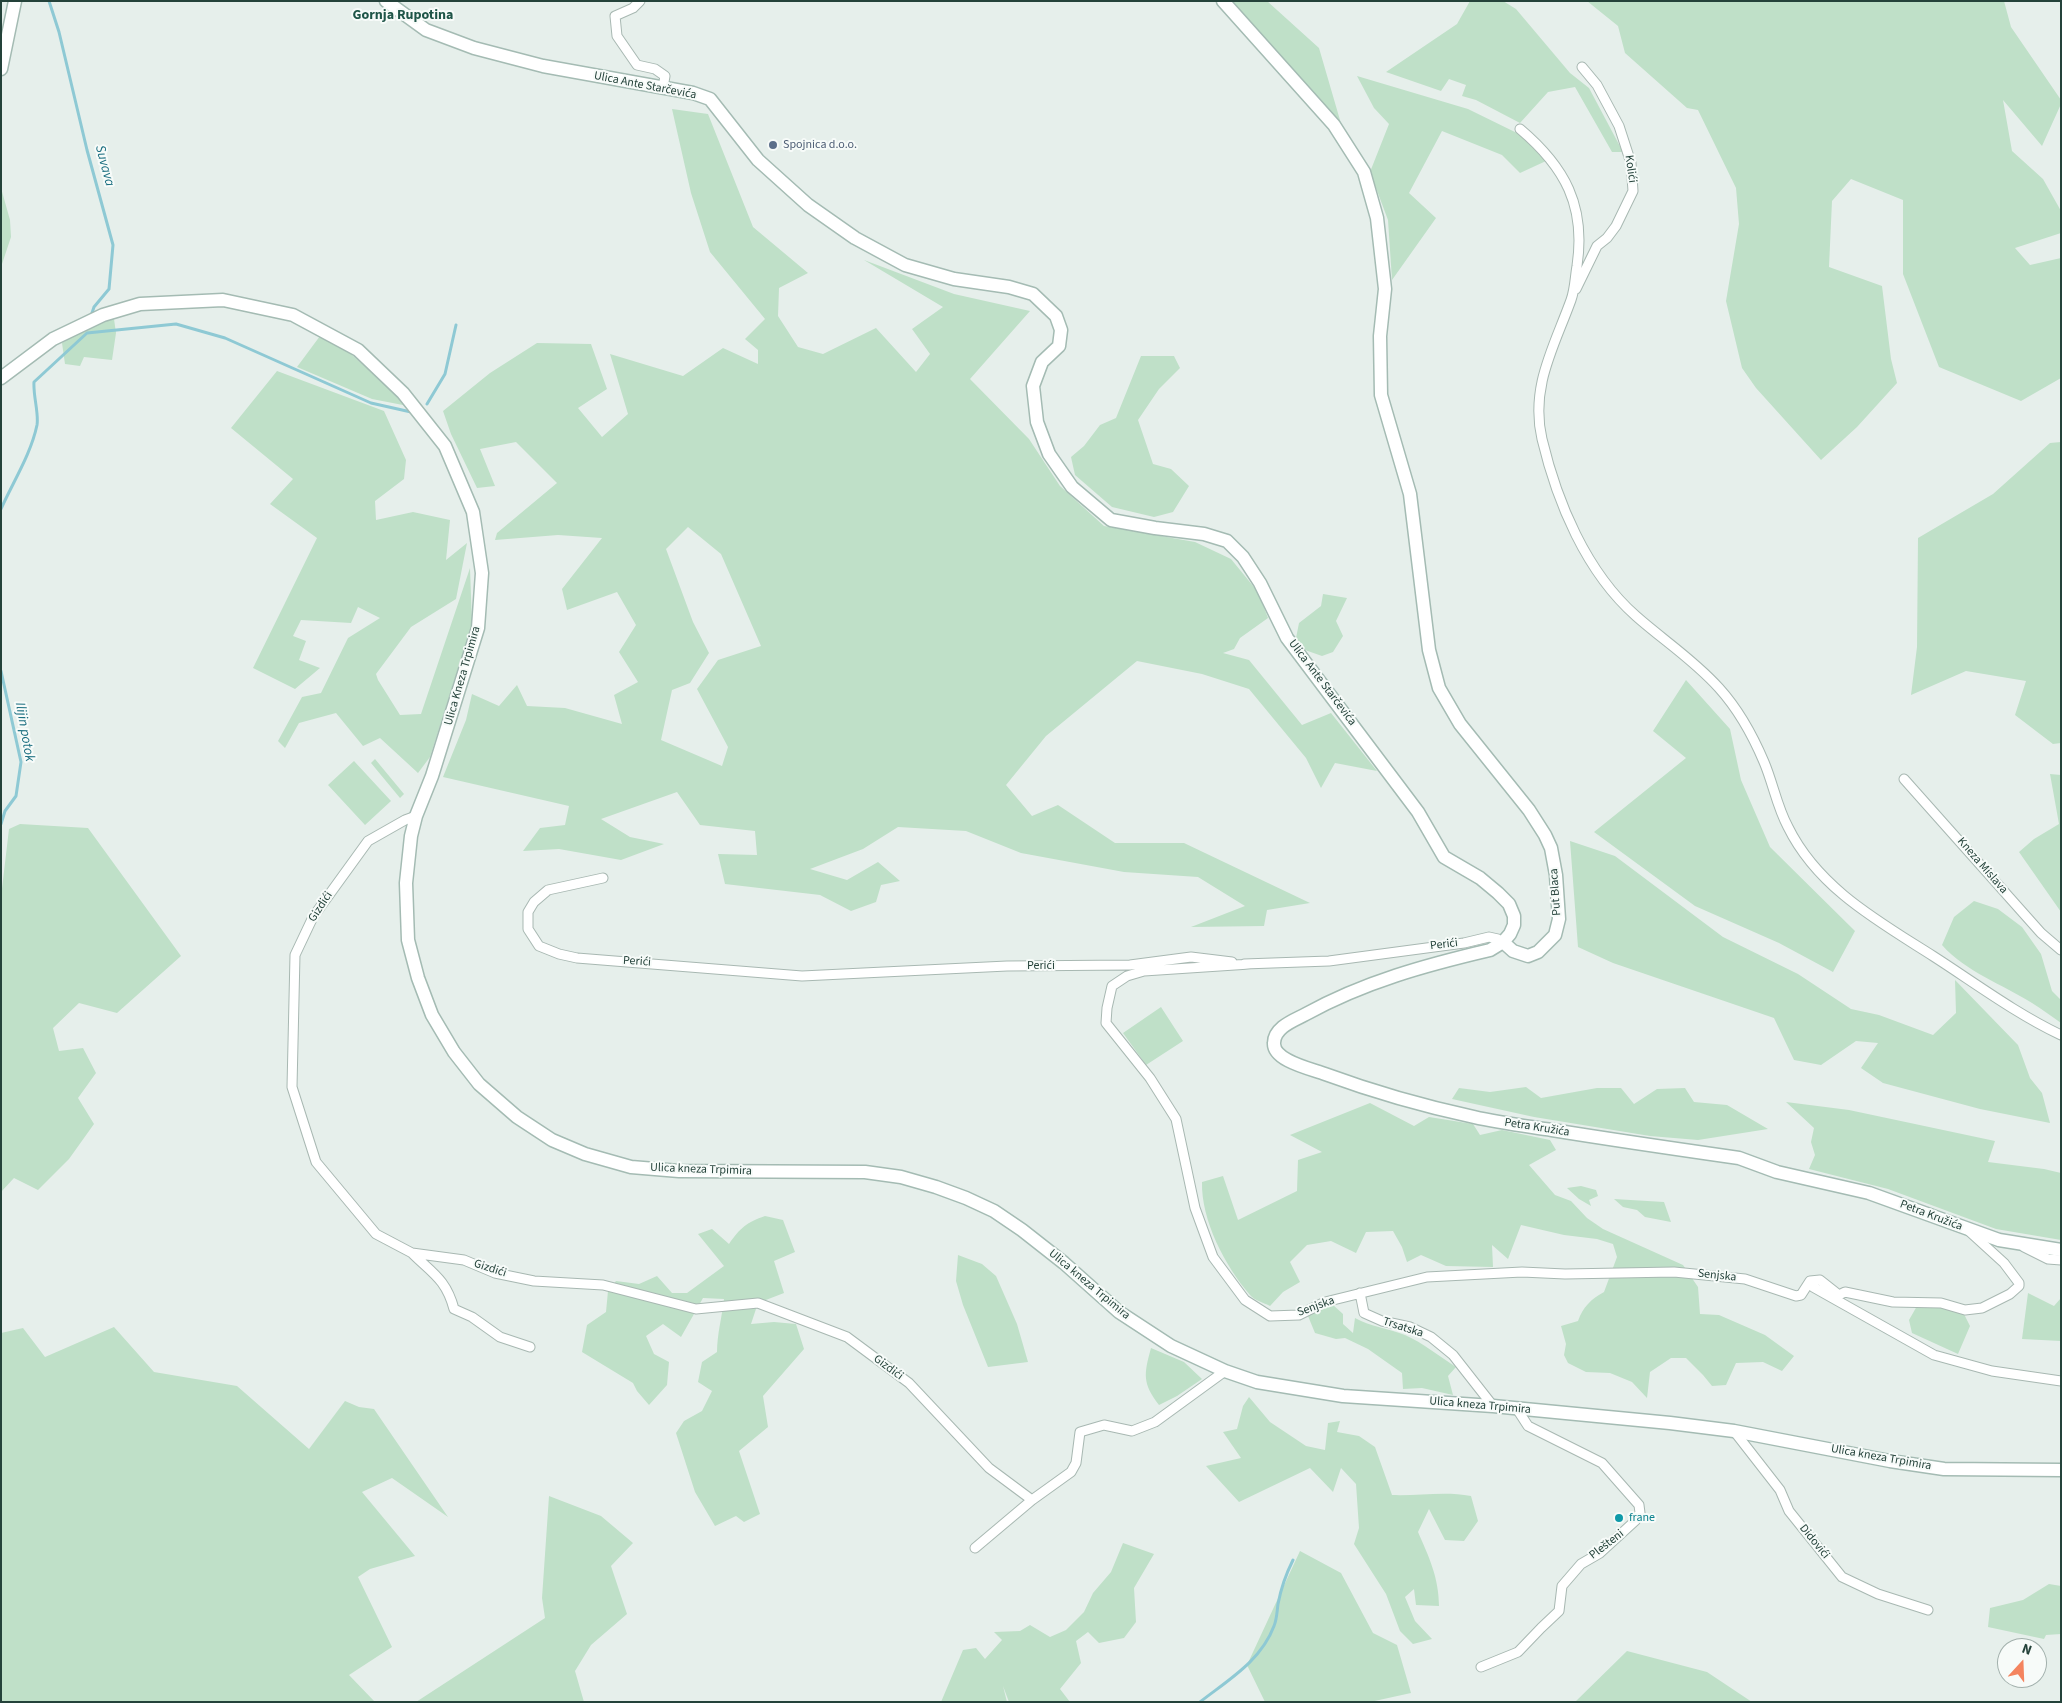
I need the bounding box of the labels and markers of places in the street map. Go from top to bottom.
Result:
place label: Spojnica d.o.o. [783,138,857,152]
marker: Spojnica d.o.o. [767,139,779,151]
place label: frane [1629,1511,1655,1525]
marker: frane [1613,1512,1625,1524]

